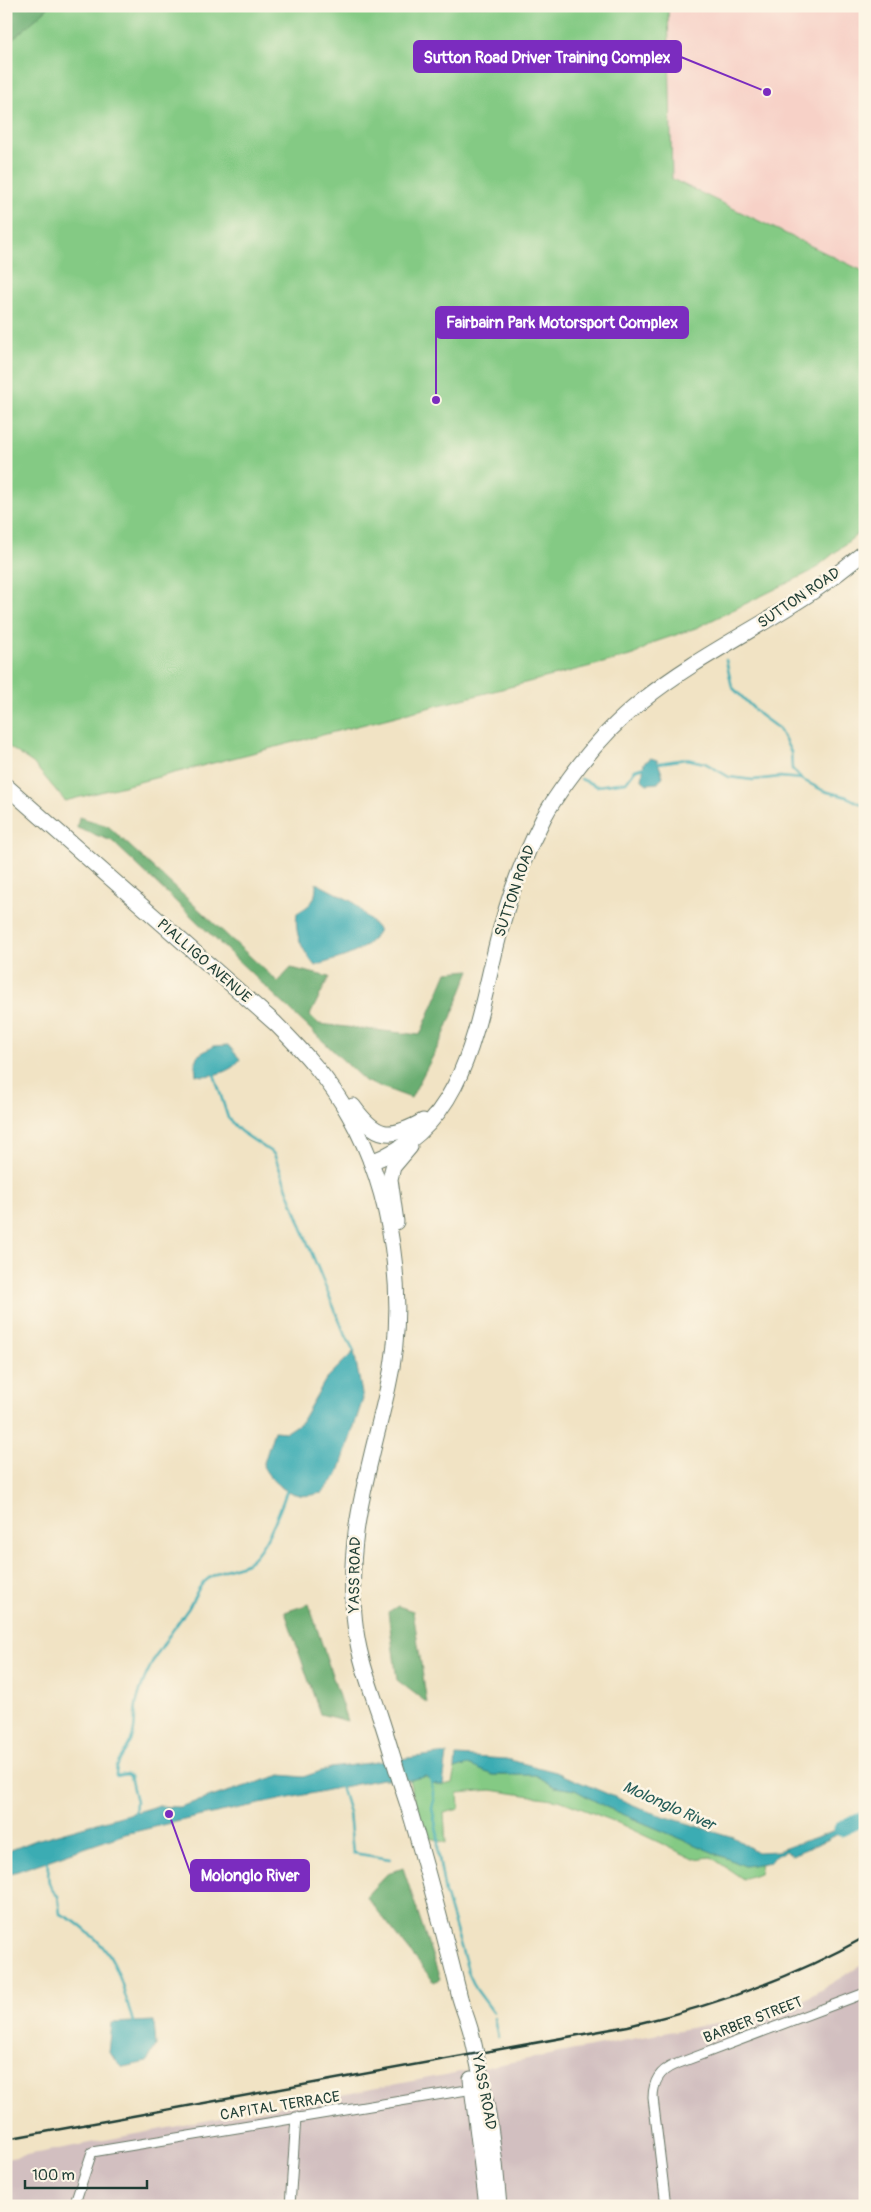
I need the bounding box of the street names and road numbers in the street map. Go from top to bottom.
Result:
street label: SUTTON ROAD [754,563,844,633]
street label: SUTTON ROAD [490,843,540,939]
street label: PIALLIGO AVENUE [153,915,255,1007]
street label: YASS ROAD [345,1537,365,1614]
street label: BARBER STREET [701,1992,805,2048]
street label: YASS ROAD [467,2052,501,2131]
street label: CAPITAL TERRACE [219,2087,341,2125]

